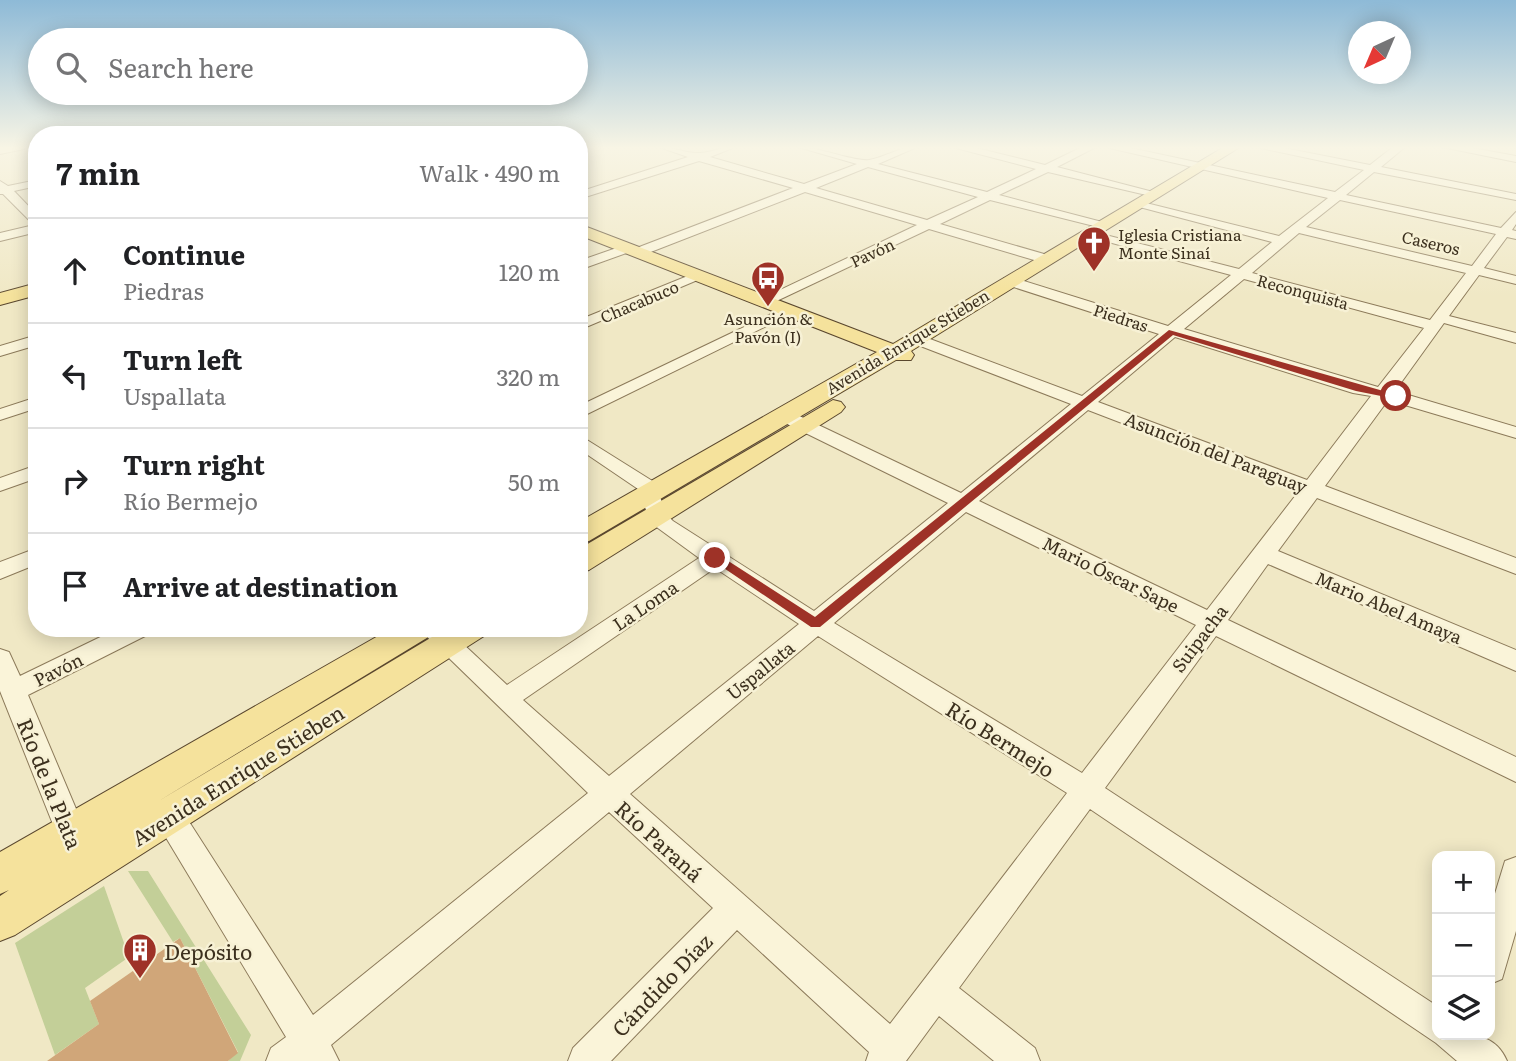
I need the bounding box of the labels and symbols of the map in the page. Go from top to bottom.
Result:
north arrow [1348,21,1411,84]
place label: Iglesia Cristiana Monte Sinaí [1118,222,1242,264]
church icon: Iglesia Cristiana Monte Sinaí [1075,224,1113,273]
street label: Caseros [1400,224,1462,260]
street label: Pavón [846,231,899,273]
bus stop icon: Asunción & Pavón (I) [749,259,787,308]
street label: Reconquista [1255,267,1352,315]
street label: Chacabuco [596,274,682,328]
street label: Avenida Enrique Stieben [821,282,994,399]
street label: Piedras [1091,297,1151,337]
place label: Asunción & Pavón (I) [724,306,812,348]
route start [1380,380,1411,411]
street label: Asunción del Paraguay [1121,405,1312,500]
street label: Mario Óscar Sape [1038,529,1184,619]
route end [699,542,730,573]
street label: Mario Abel Amaya [1311,564,1467,650]
street label: La Loma [607,573,683,637]
street label: Suipacha [1164,598,1234,678]
street label: Uspallata [720,634,800,706]
street label: Pavón [29,645,87,693]
street label: Río Bermejo [941,692,1061,784]
street label: Avenida Enrique Stieben [125,696,349,852]
street label: Río de la Plata [11,713,92,854]
street label: Río Paraná [609,792,711,888]
street label: Cándido Díaz [604,925,718,1043]
building icon: Depósito [121,931,159,980]
place label: Depósito [164,935,252,966]

